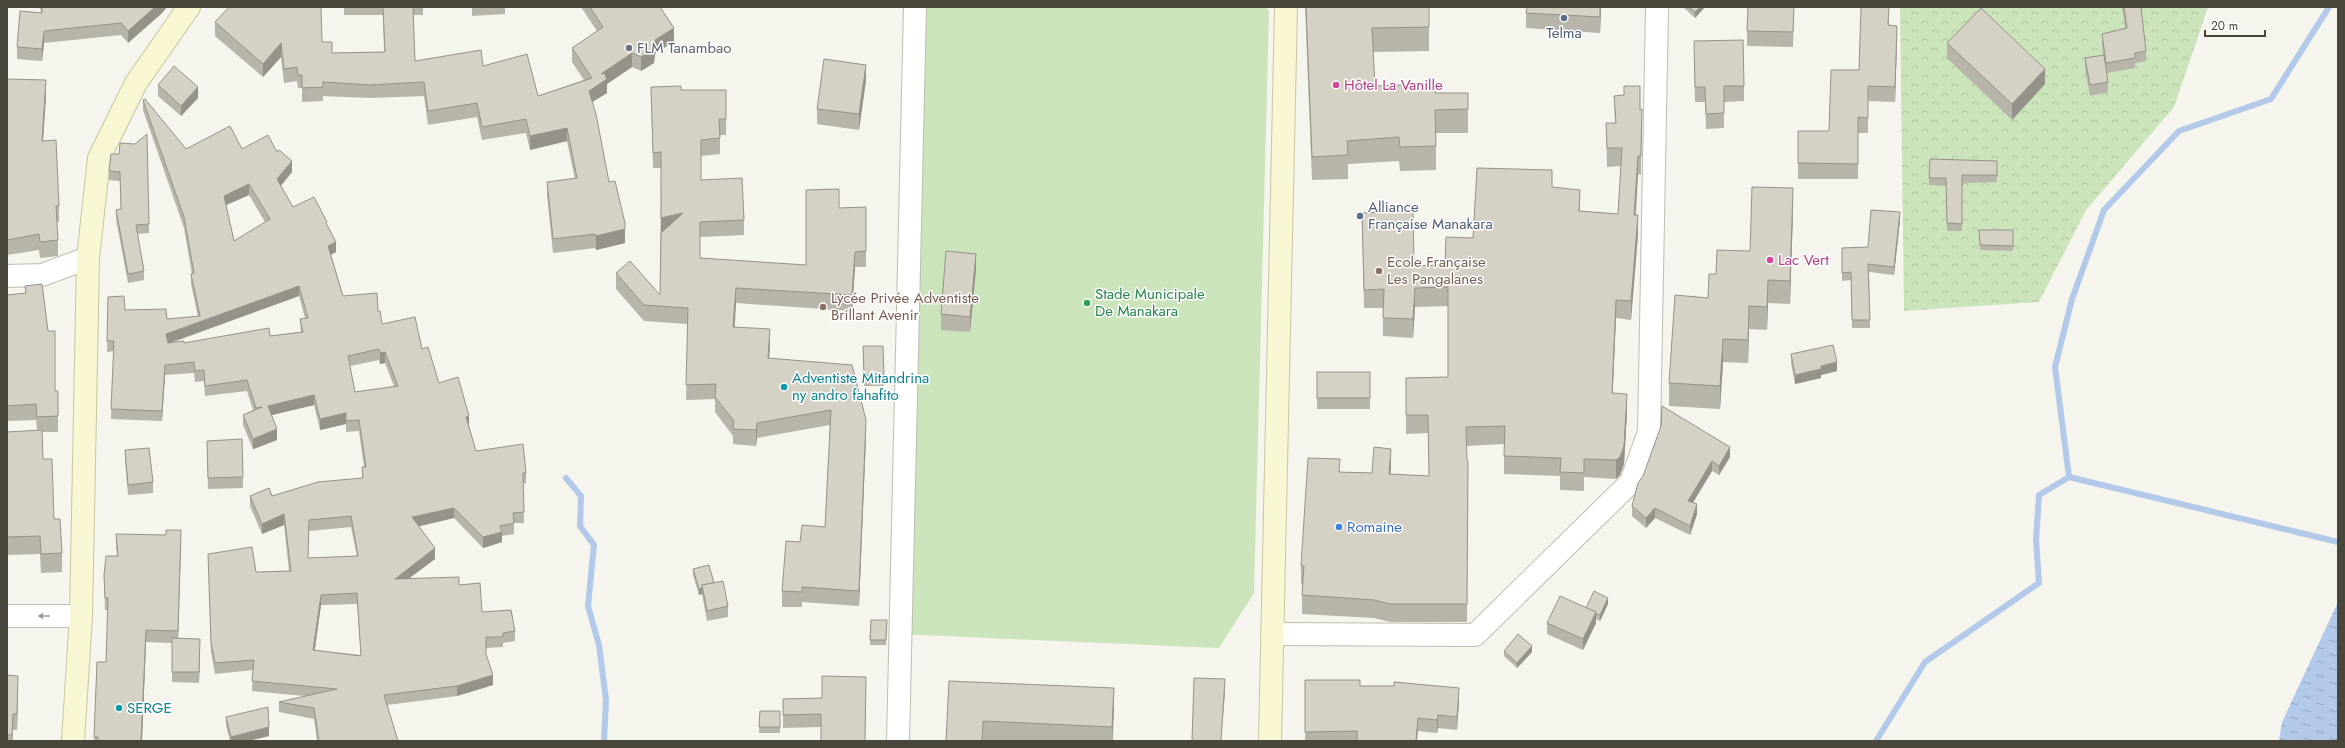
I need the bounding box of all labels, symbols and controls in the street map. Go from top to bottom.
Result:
scale bar [2205,12,2265,38]
marker: Telma [1559,13,1569,23]
text: 20 m [2211,17,2238,35]
place label: Telma [1546,22,1582,44]
place label: FLM Tanambao [637,37,731,59]
marker: FLM Tanambao [624,43,634,53]
place label: Hôtel La Vanille [1344,74,1443,96]
marker: Hôtel La Vanille [1331,80,1341,90]
place label: Alliance Française Manakara [1368,196,1493,235]
marker: Alliance Française Manakara [1355,211,1365,221]
place label: Lac Vert [1778,249,1829,271]
place label: Ecole Française Les Pangalanes [1387,251,1486,290]
marker: Lac Vert [1765,255,1775,265]
marker: Ecole Française Les Pangalanes [1374,266,1384,276]
place label: Stade Municipale De Manakara [1095,283,1205,322]
place label: Lycée Privée Adventiste Brillant Avenir [831,287,979,326]
marker: Stade Municipale De Manakara [1082,298,1092,308]
marker: Lycée Privée Adventiste Brillant Avenir [818,302,828,312]
place label: Adventiste Mitandrina ny andro fahafito [792,367,929,406]
marker: Adventiste Mitandrina ny andro fahafito [779,382,789,392]
place label: Romaine [1347,516,1402,538]
marker: Romaine [1334,522,1344,532]
one-way arrow [37,613,50,619]
place label: SERGE [127,697,172,719]
marker: SERGE [114,703,124,713]

